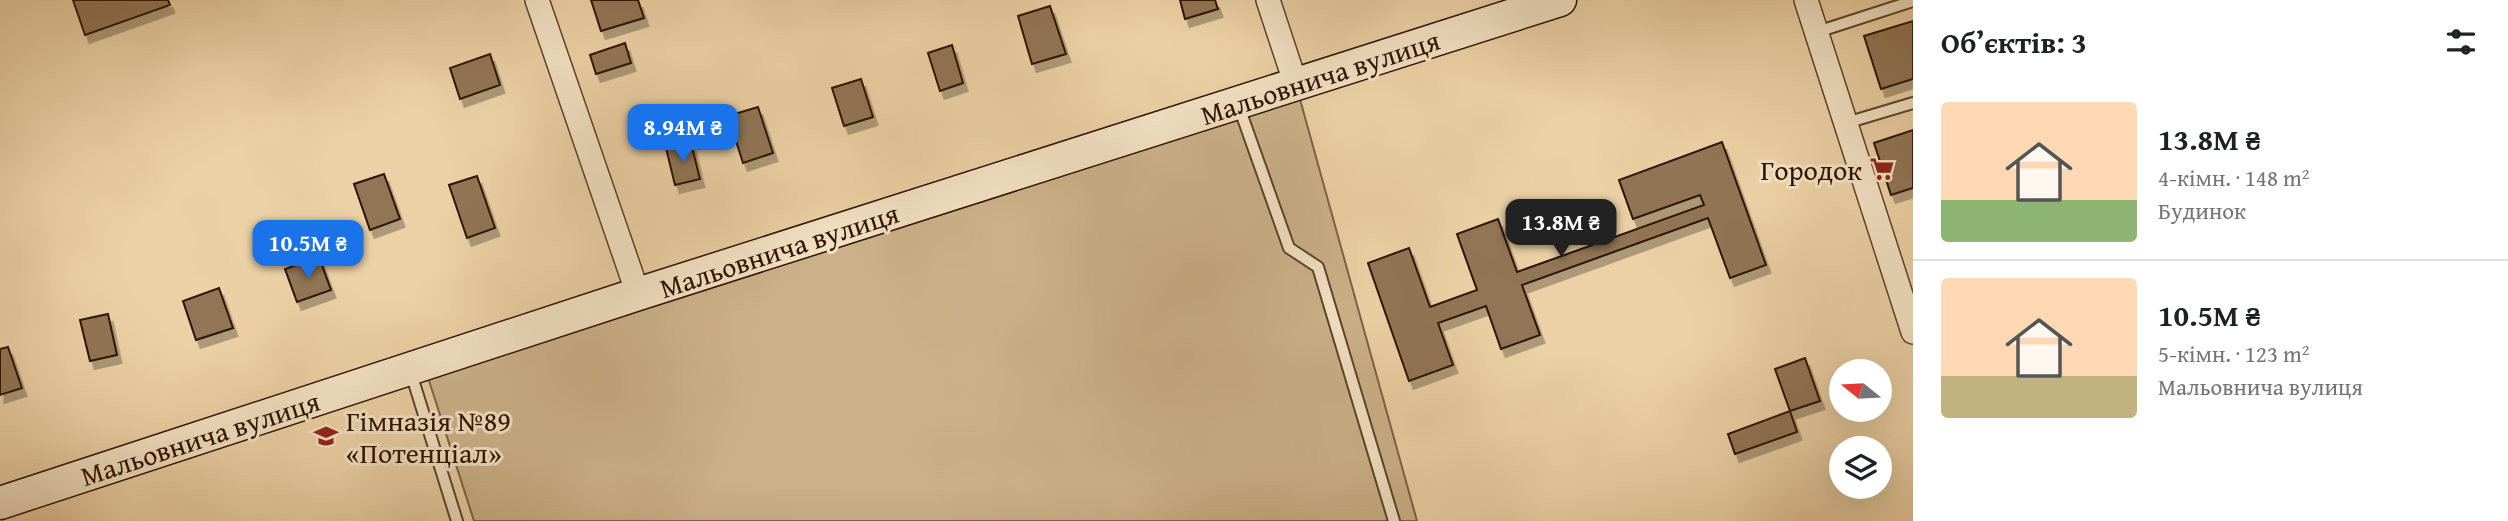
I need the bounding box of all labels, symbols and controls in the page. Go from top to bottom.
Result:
street label: Мальовнича вулиця [1195,19,1445,135]
text: Об’єктів: 3 [1941,20,2087,64]
icon: filters [2442,23,2480,61]
pin: 8.94M ₴ [618,104,748,164]
text: 8.94M ₴ [643,110,723,143]
text: 13.8M ₴ [2158,117,2261,161]
icon: home [1997,130,2081,214]
place label: Городок [1761,149,1862,190]
supermarket icon: Городок [1868,155,1896,183]
text: 4-кімн. · 148 m² [2158,161,2310,194]
street label: Мальовнича вулиця [654,192,904,308]
text: Будинок [2158,194,2246,227]
pin: 13.8M ₴ [1496,200,1626,259]
text: 13.8M ₴ [1521,205,1601,238]
pin: 10.5M ₴ [243,220,373,280]
text: 10.5M ₴ [268,226,348,259]
text: 10.5M ₴ [2158,293,2261,337]
icon: home [1997,306,2081,390]
text: 5-кімн. · 123 m² [2158,337,2310,370]
north arrow [1829,359,1892,422]
map controls [1829,359,1892,499]
text: Мальовнича вулиця [2158,370,2363,403]
street label: Мальовнича вулиця [75,380,325,496]
place label: Гімназія №89 «Потенціал» [346,400,511,473]
school or university icon: Гімназія №89 «Потенціал» [312,422,340,450]
button: layers [1829,436,1892,499]

